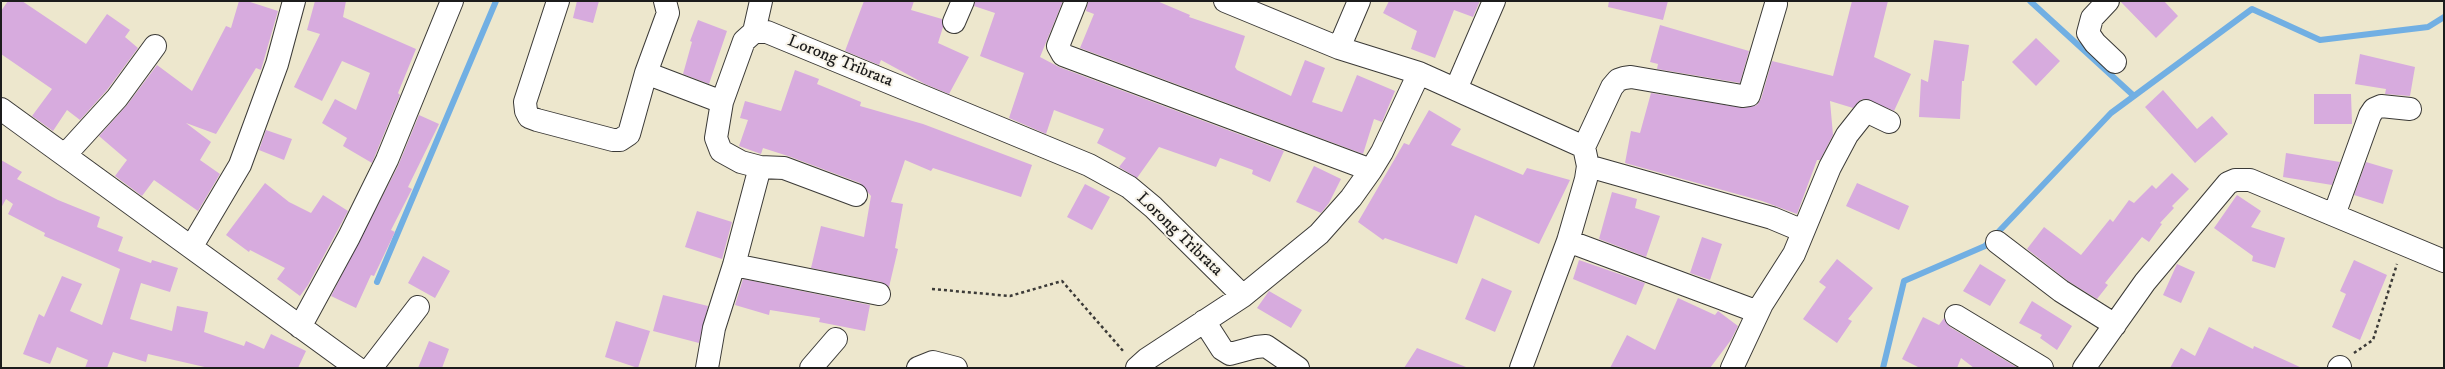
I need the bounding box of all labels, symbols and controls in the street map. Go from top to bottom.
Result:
street label: Lorong Tribrata [784,32,896,92]
street label: Lorong Tribrata [1132,189,1226,281]

